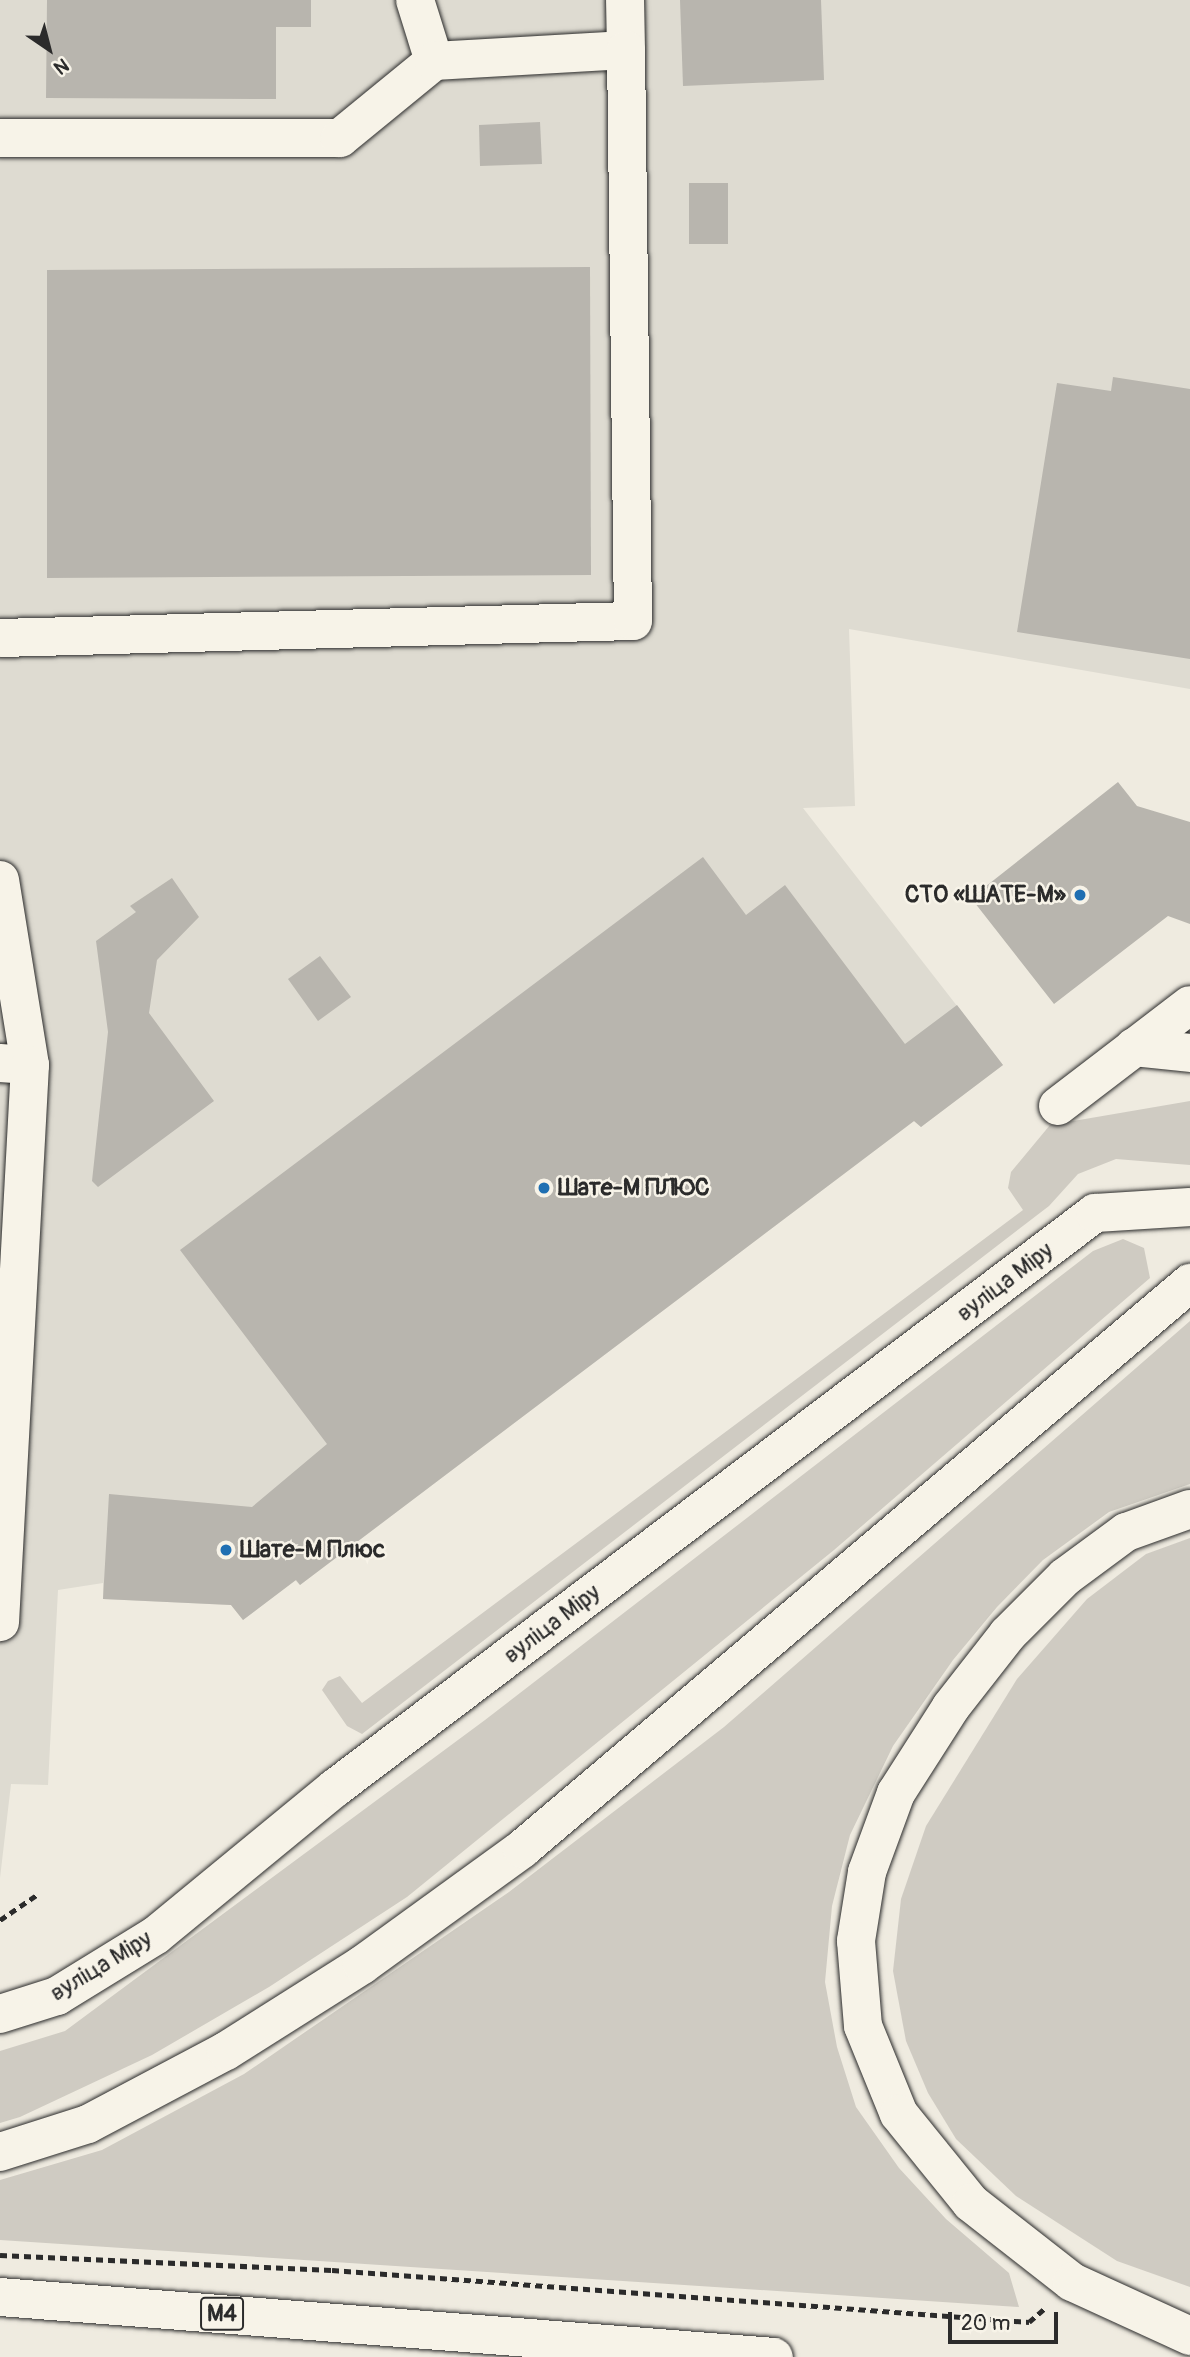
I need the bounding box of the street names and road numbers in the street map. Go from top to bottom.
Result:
street label: вуліца Міру [951,1236,1059,1328]
street label: вуліца Міру [498,1578,606,1670]
street label: вуліца Міру [45,1924,157,2008]
road number: М4 [199,2294,245,2334]

